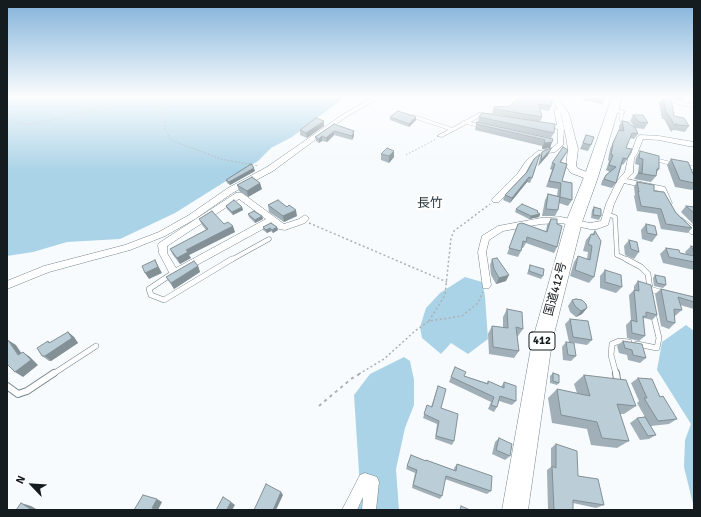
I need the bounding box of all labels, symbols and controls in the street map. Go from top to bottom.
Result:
district label: 長竹 [417,196,443,212]
street label: 国道412号 [542,260,570,318]
road number: 412 [529,332,555,350]
north arrow [12,465,52,505]
text: N [13,474,28,486]

